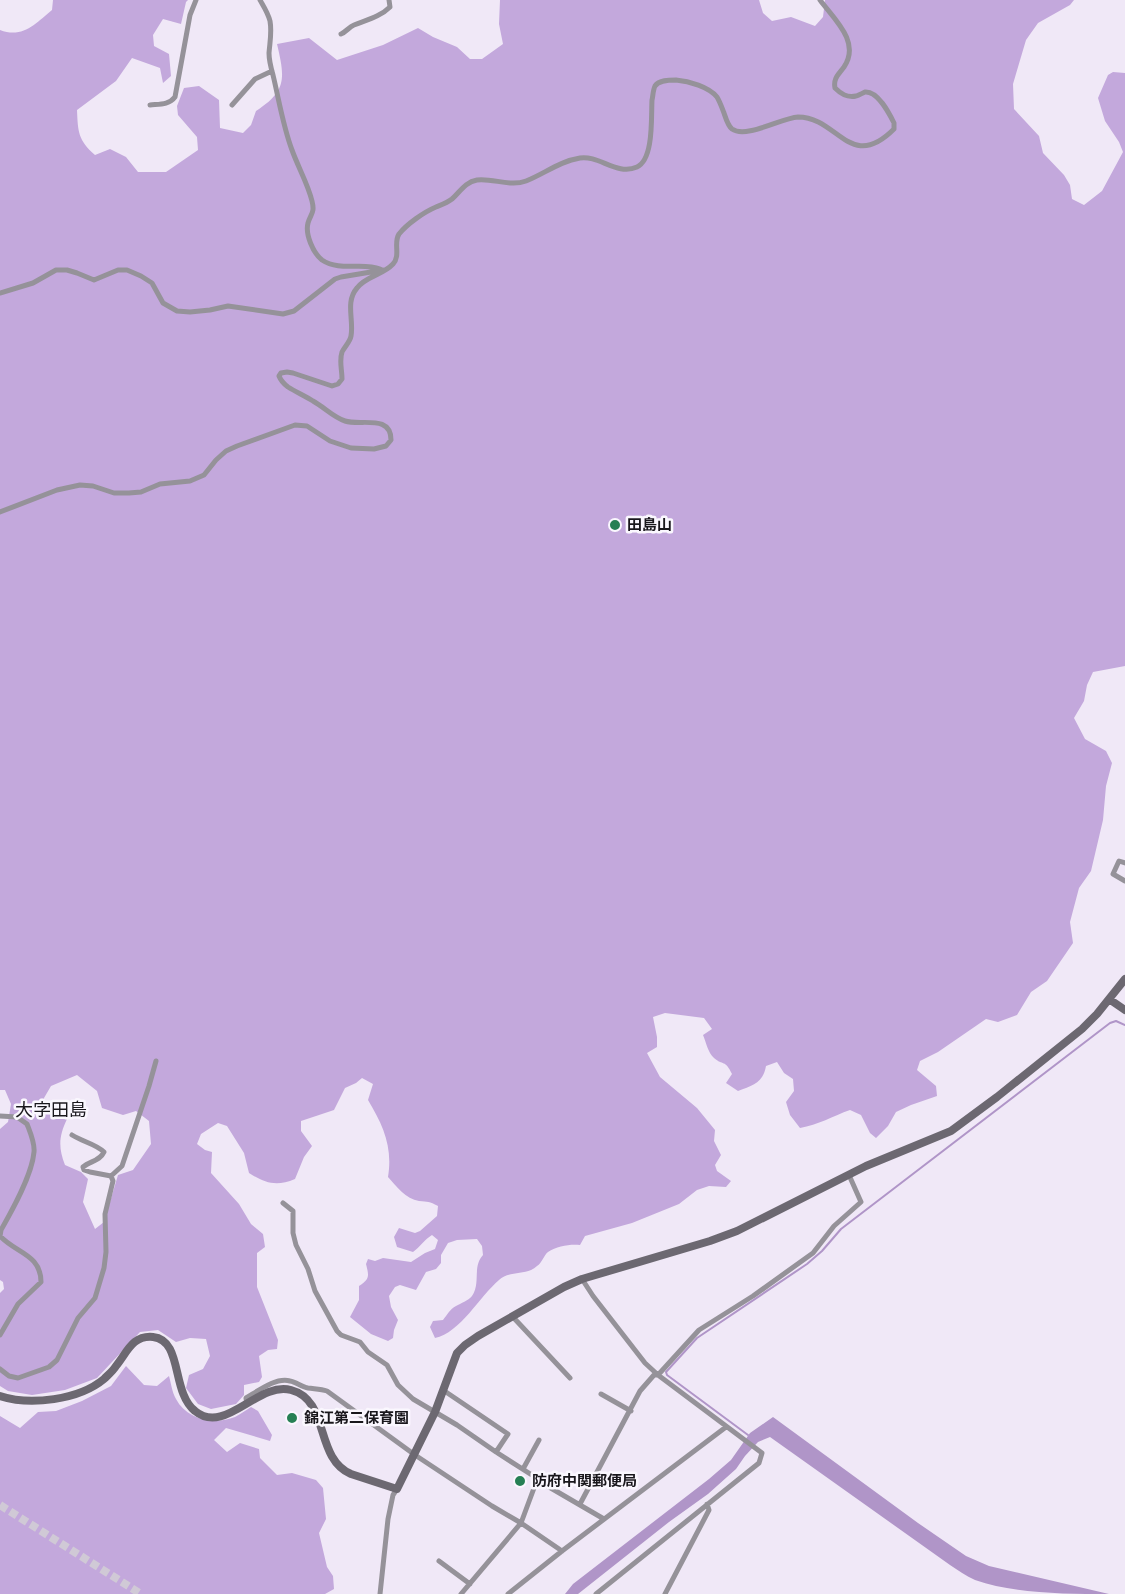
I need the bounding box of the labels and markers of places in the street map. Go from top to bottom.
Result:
place label: 田島山 [627,516,672,533]
marker: 田島山 [608,518,622,532]
place label: 錦江第二保育園 [304,1410,409,1426]
marker: 錦江第二保育園 [285,1411,299,1425]
place label: 防府中関郵便局 [532,1473,637,1489]
marker: 防府中関郵便局 [513,1474,527,1488]

